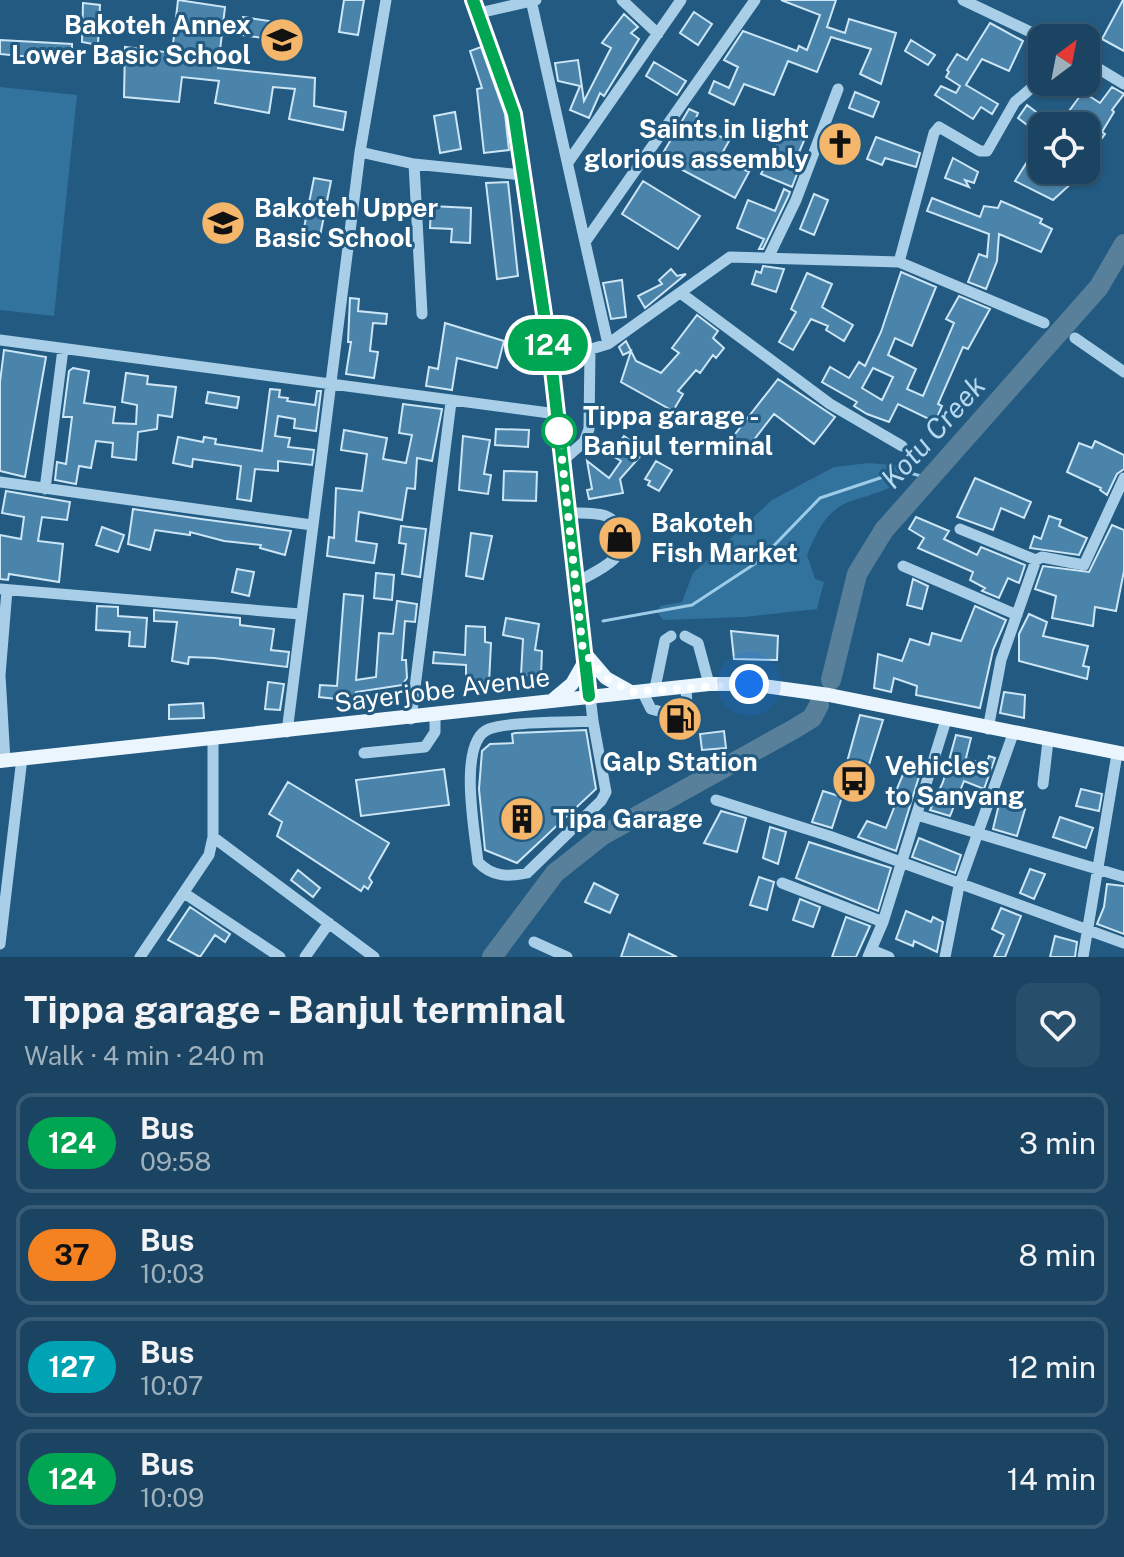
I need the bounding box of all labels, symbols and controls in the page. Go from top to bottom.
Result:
place label: Bakoteh Annex Lower Basic School [11,9,251,70]
school or university icon: Bakoteh Annex Lower Basic School [258,16,306,64]
north arrow [1028,24,1100,96]
map controls [1028,24,1100,184]
button: locate [1028,112,1100,184]
place label: Saints in light glorious assembly [584,113,809,174]
church icon: Saints in light glorious assembly [816,120,864,168]
place label: Bakoteh Upper Basic School [254,192,438,253]
school or university icon: Bakoteh Upper Basic School [199,199,247,247]
line badge: 124 [502,319,594,371]
text: 124 [524,328,572,361]
water label: Kotu Creek [874,369,992,495]
place label: Tippa garage - Banjul terminal [583,400,773,461]
marker: Tippa garage - Banjul terminal [542,414,576,448]
place label: Bakoteh Fish Market [651,507,798,568]
shop icon: Bakoteh Fish Market [596,514,644,562]
street label: Sayerjobe Avenue [332,661,552,718]
your location [729,664,769,704]
fuel station icon: Galp Station [656,695,704,743]
place label: Galp Station [602,746,758,777]
place label: Vehicles to Sanyang [885,750,1024,811]
bus stop icon: Vehicles to Sanyang [830,757,878,805]
building icon: Tipa Garage [498,795,546,843]
place label: Tipa Garage [553,803,703,834]
button: heart [1016,983,1100,1067]
text: Tippa garage - Banjul terminal [24,987,566,1032]
text: Walk · 4 min · 240 m [24,1040,265,1071]
text: Bus [140,1110,194,1146]
text: 3 min [1019,1125,1096,1161]
text: 124 [48,1126,96,1159]
text: 09:58 [140,1146,211,1177]
text: Bus [140,1222,194,1258]
text: 8 min [1018,1237,1096,1273]
text: 37 [54,1238,90,1271]
text: 10:03 [140,1258,204,1289]
text: Bus [140,1334,194,1370]
text: 12 min [1008,1349,1096,1385]
text: 127 [48,1350,96,1383]
text: 10:07 [140,1370,203,1401]
text: Bus [140,1446,194,1482]
text: 14 min [1007,1461,1096,1497]
text: 124 [48,1462,96,1495]
text: 10:09 [140,1482,204,1513]

